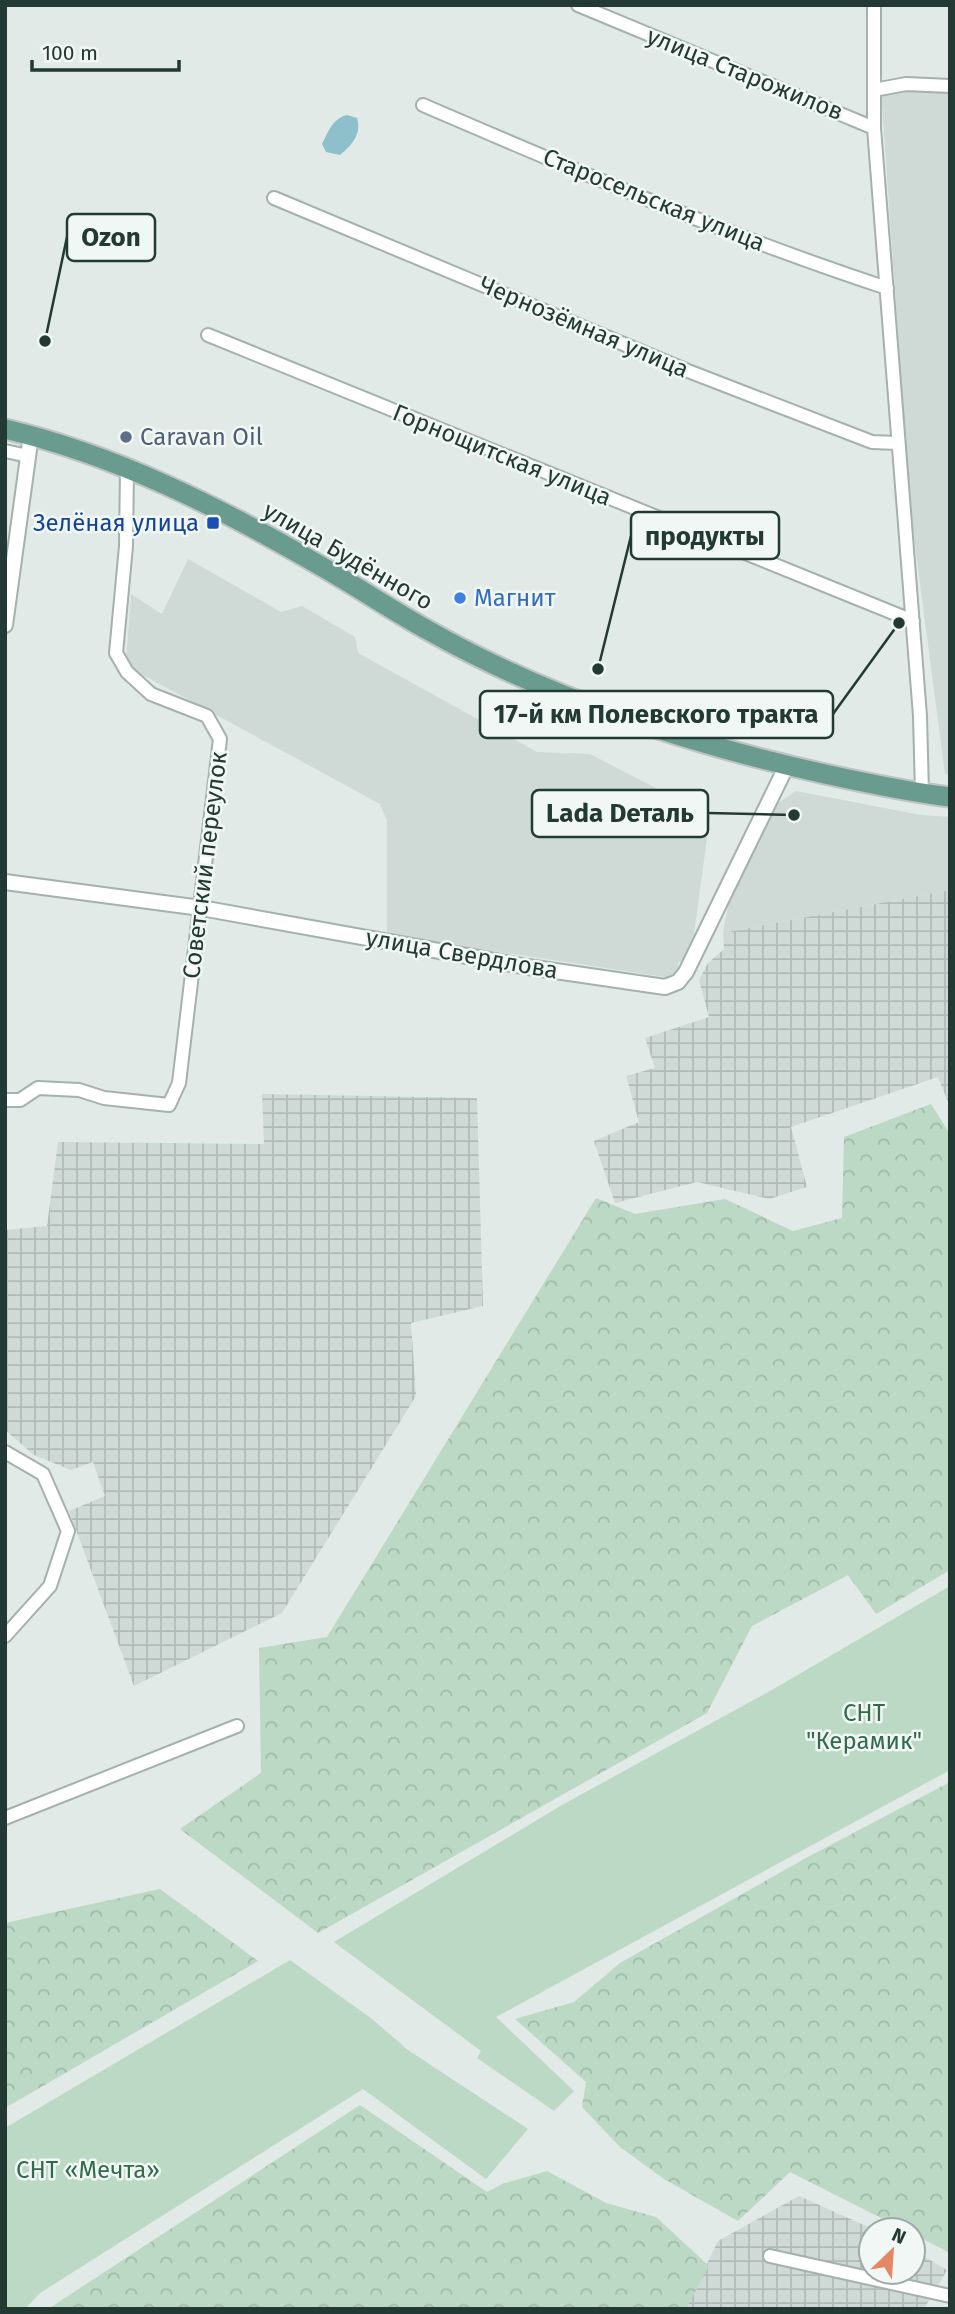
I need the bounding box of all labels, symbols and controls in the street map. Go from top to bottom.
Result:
street label: улица Старожилов [643,22,847,126]
scale bar [32,28,178,72]
text: 100 m [42,40,98,66]
street label: Старосельская улица [539,143,769,257]
callout: Ozon [67,214,155,261]
text: Ozon [81,222,141,253]
street label: Чернозёмная улица [475,270,693,384]
street label: Горнощитская улица [389,398,615,512]
place label: Caravan Oil [140,423,263,451]
marker: Caravan Oil [118,429,134,445]
street label: улица Будённого [258,496,438,616]
place label: Зелёная улица [33,509,199,537]
callout: продукты [631,512,779,559]
marker: Зелёная улица [205,515,221,531]
text: продукты [645,521,765,552]
place label: Магнит [474,584,556,612]
marker: Магнит [452,590,468,606]
callout: 17-й км Полевского тракта [480,691,833,738]
text: 17-й км Полевского тракта [494,699,818,730]
street label: Советский переулок [177,749,233,980]
callout: Lada Dеталь [532,790,708,837]
text: Lada Dеталь [546,798,694,829]
street label: улица Свердлова [364,923,560,985]
park label: СНТ "Керамик" [806,1699,922,1755]
park label: СНТ «Мечта» [16,2156,160,2184]
north arrow [857,2216,927,2286]
text: N [888,2223,910,2249]

